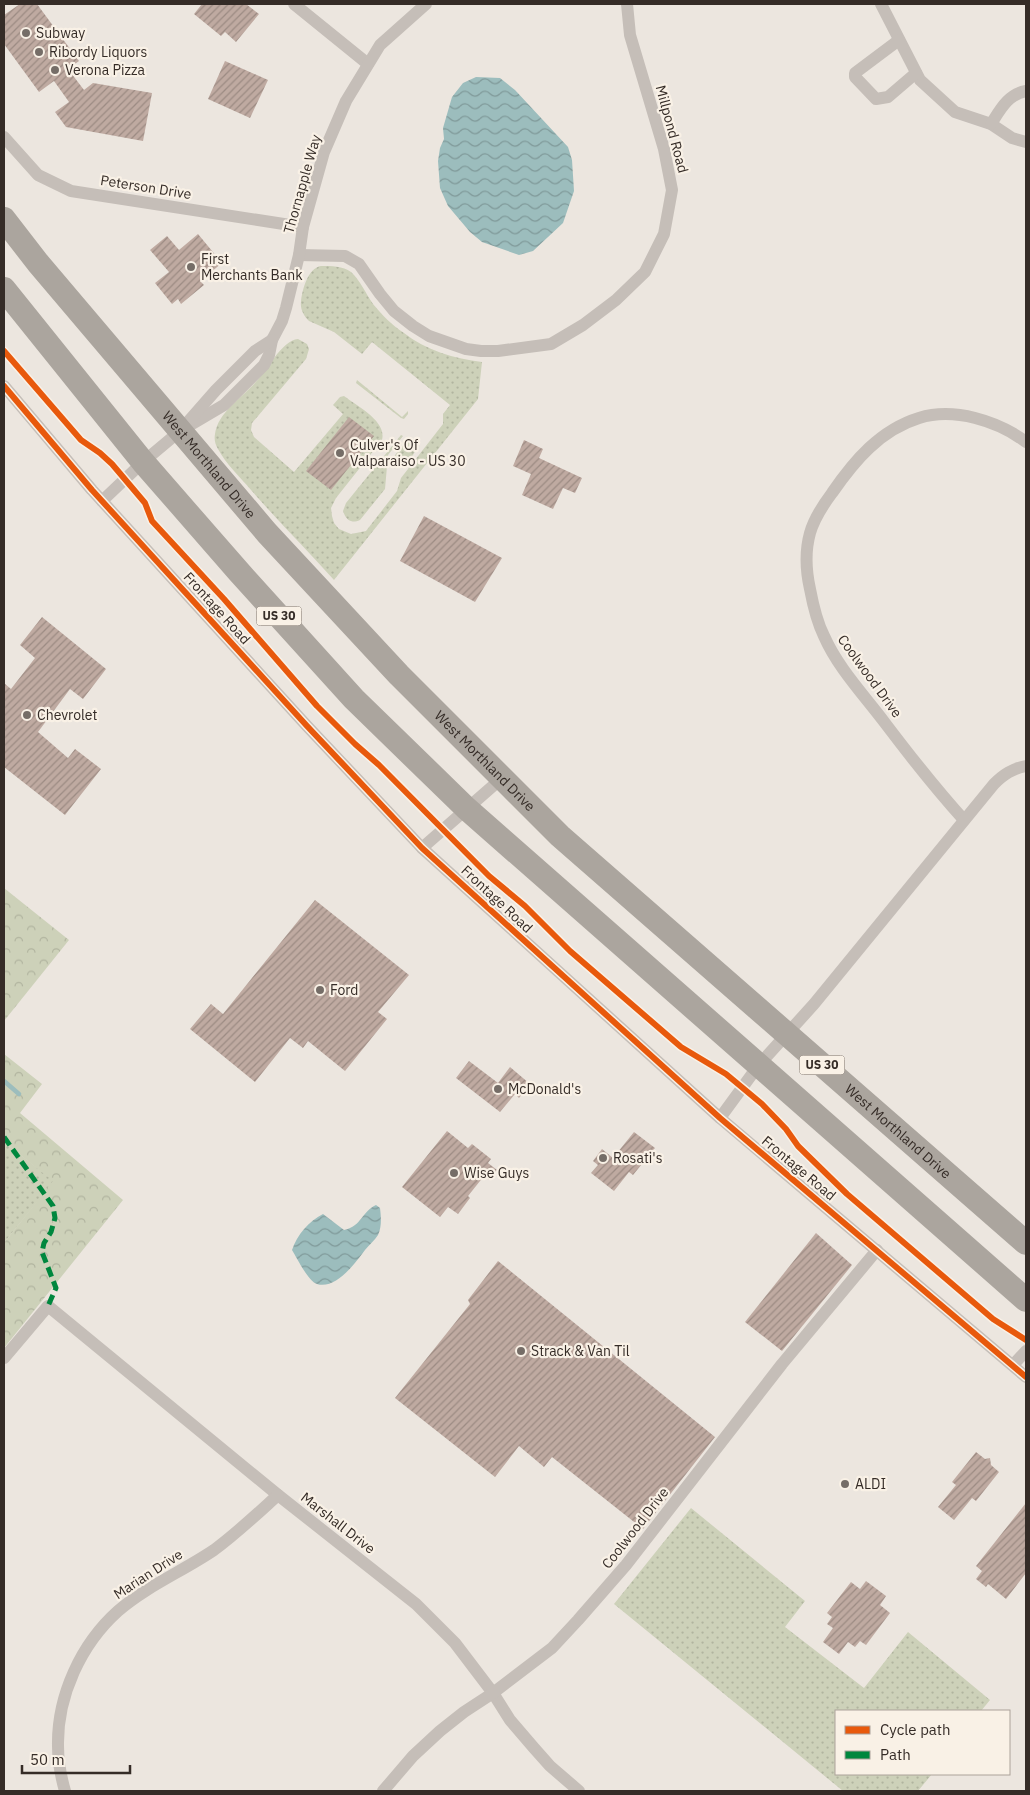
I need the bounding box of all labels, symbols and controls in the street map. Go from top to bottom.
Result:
place label: Subway [36,24,85,42]
marker: Subway [20,27,32,39]
place label: Ribordy Liquors [49,43,147,61]
marker: Ribordy Liquors [33,46,45,58]
place label: Verona Pizza [65,61,145,79]
marker: Verona Pizza [49,64,61,76]
street label: Millpond Road [652,83,692,175]
street label: Thornapple Way [279,132,325,236]
street label: Peterson Drive [99,171,193,203]
place label: First Merchants Bank [201,250,303,284]
marker: First Merchants Bank [185,261,197,273]
street label: West Morthland Drive [158,407,260,522]
place label: Culver's Of Valparaiso - US 30 [350,436,466,470]
marker: Culver's Of Valparaiso - US 30 [334,447,346,459]
street label: Frontage Road [180,568,254,648]
road number: US 30 [256,606,302,626]
street label: Coolwood Drive [834,631,906,721]
place label: Chevrolet [37,706,98,724]
street label: West Morthland Drive [431,707,539,815]
marker: Chevrolet [21,709,33,721]
street label: Frontage Road [457,861,537,937]
place label: Ford [330,981,359,999]
marker: Ford [314,984,326,996]
road number: US 30 [800,1056,844,1074]
place label: McDonald's [508,1080,581,1098]
street label: West Morthland Drive [841,1080,955,1183]
marker: McDonald's [492,1083,504,1095]
street label: Frontage Road [758,1132,840,1204]
place label: Rosati's [613,1149,663,1167]
marker: Rosati's [597,1152,609,1164]
place label: Wise Guys [464,1164,529,1182]
marker: Wise Guys [448,1167,460,1179]
place label: Strack & Van Til [531,1342,630,1360]
marker: Strack & Van Til [515,1345,527,1357]
place label: ALDI [855,1475,886,1493]
marker: ALDI [839,1478,851,1490]
street label: Coolwood Drive [598,1483,673,1572]
street label: Marshall Drive [297,1488,379,1558]
street label: Marian Drive [110,1545,186,1603]
legend [835,1710,1010,1775]
text: Cycle path [880,1720,951,1739]
scale bar [22,1742,130,1774]
text: Path [880,1745,911,1764]
text: 50 m [30,1750,65,1769]

